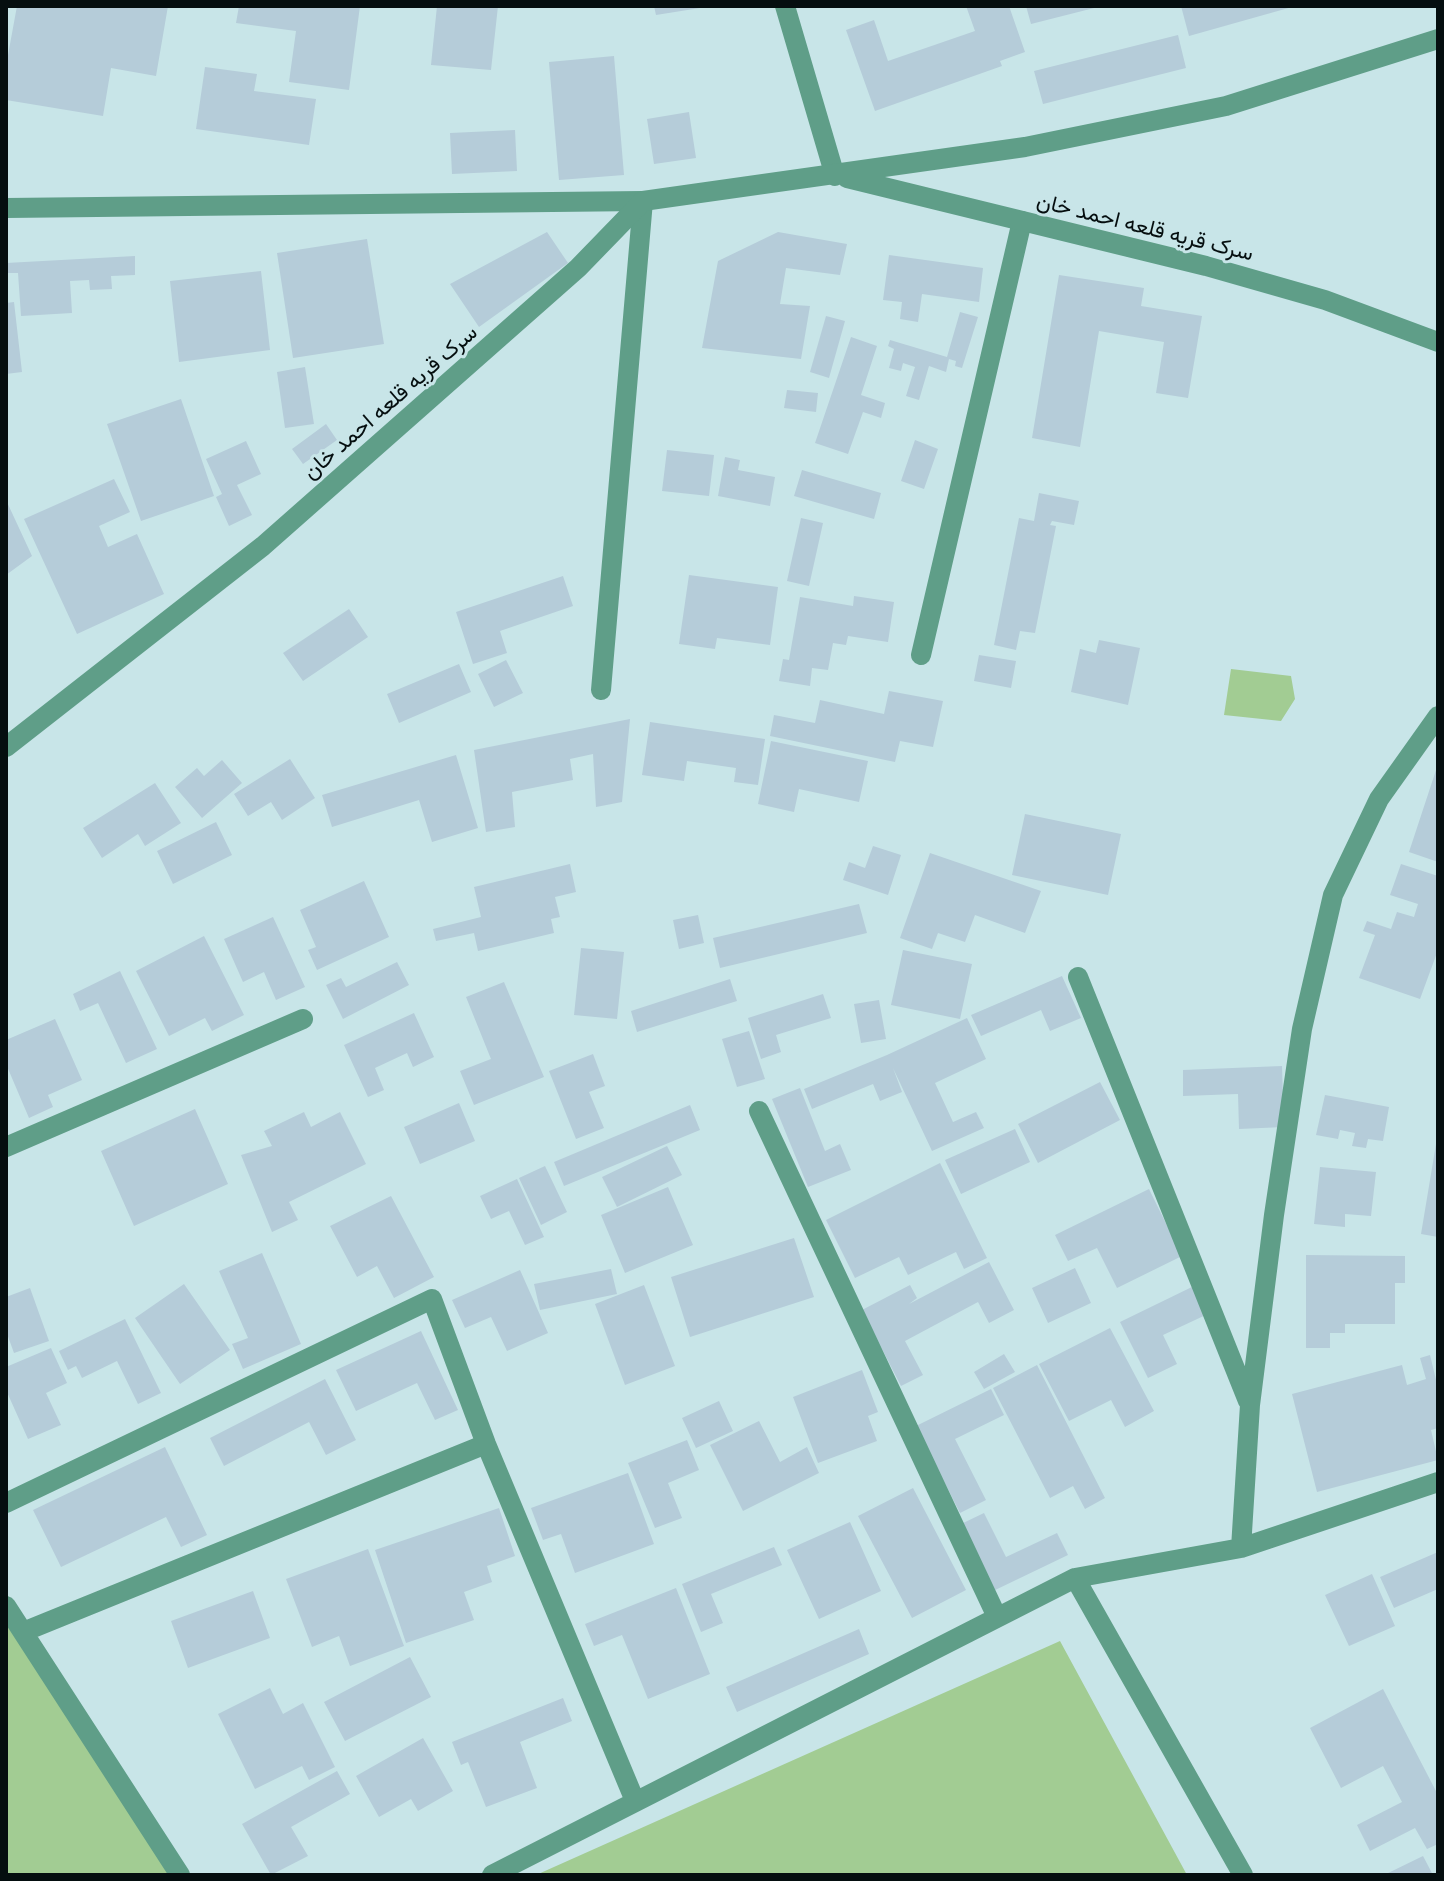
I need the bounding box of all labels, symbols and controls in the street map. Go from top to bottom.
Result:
street label: سرک قریه قلعه احمد خان [1034,187,1256,267]
street label: سرک قریه قلعه احمد خان [297,319,483,485]

